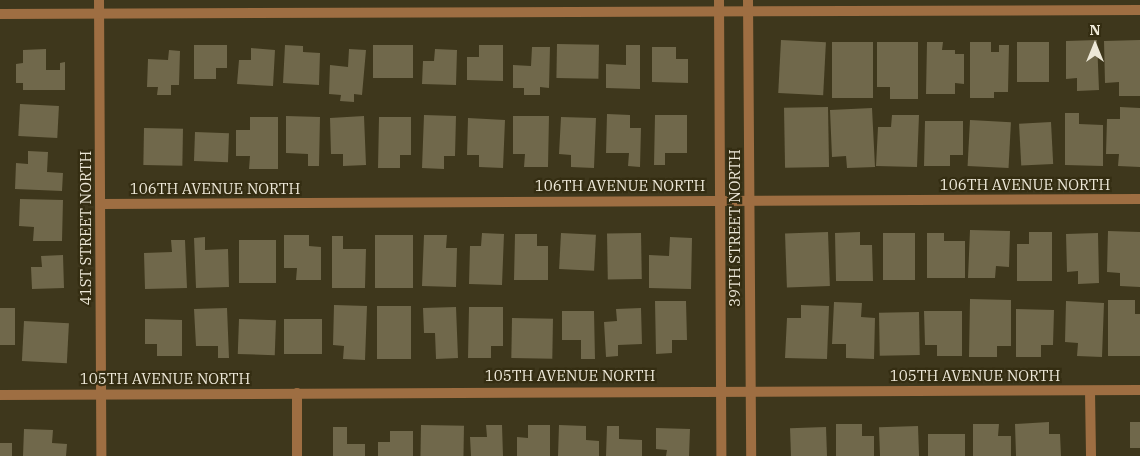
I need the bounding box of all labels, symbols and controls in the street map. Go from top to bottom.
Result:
north arrow [1070,20,1120,70]
text: N [1089,21,1101,39]
street label: 39TH STREET NORTH [726,149,744,307]
street label: 41ST STREET NORTH [77,151,95,305]
street label: 106TH AVENUE NORTH [940,176,1110,194]
street label: 106TH AVENUE NORTH [535,177,705,195]
street label: 106TH AVENUE NORTH [130,180,300,198]
street label: 105TH AVENUE NORTH [485,367,655,385]
street label: 105TH AVENUE NORTH [890,367,1060,385]
street label: 105TH AVENUE NORTH [80,370,250,388]

